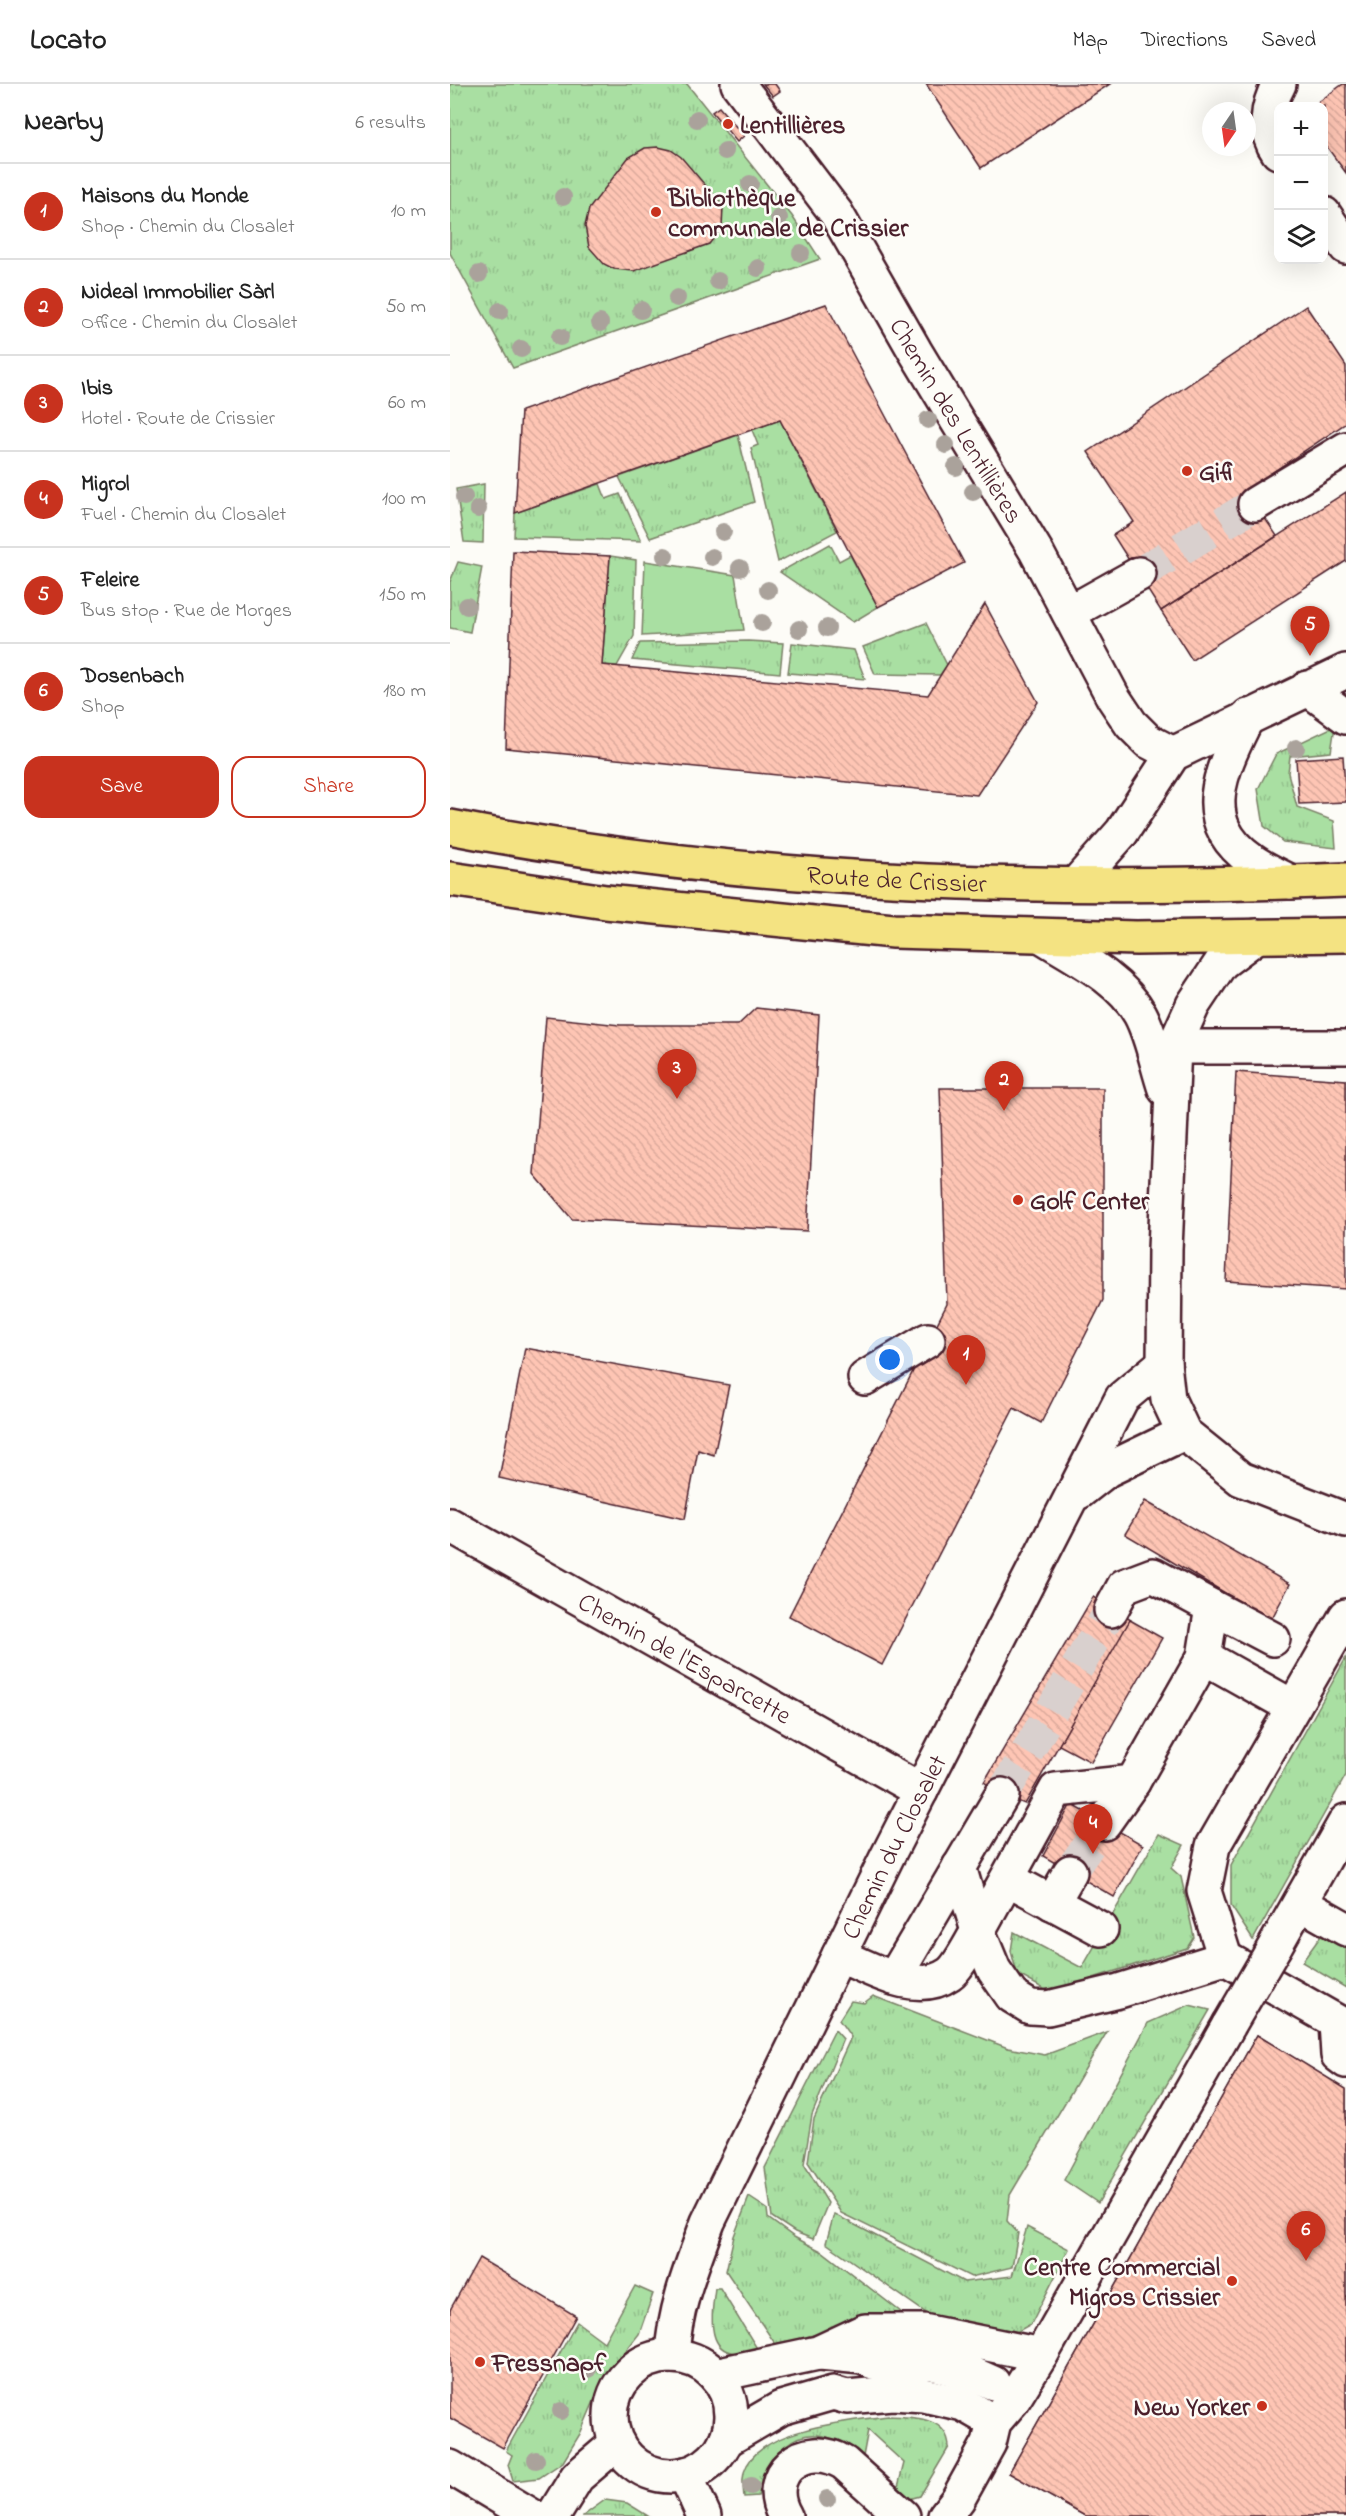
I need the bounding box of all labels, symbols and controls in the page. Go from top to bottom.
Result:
text: Locato [30,21,106,62]
text: Map [1072,26,1108,56]
text: Directions [1141,26,1228,56]
text: Saved [1261,26,1316,56]
north arrow [1202,102,1256,156]
map controls [1274,102,1328,264]
button: + [1274,102,1328,156]
text: Nearby [24,104,103,142]
place label: Lentillières [740,108,846,146]
text: 6 results [355,109,426,138]
marker: Lentillières [721,117,735,131]
button: − [1274,156,1328,210]
text: Maisons du Monde [81,181,249,213]
place label: Bibliothèque communale de Crissier [667,181,909,249]
text: 1 [40,197,47,226]
text: 10 m [390,197,426,226]
marker: Bibliothèque communale de Crissier [649,205,663,219]
button: layers [1274,210,1328,264]
text: Shop · Chemin du Closalet [81,213,295,242]
text: Nideal Immobilier Sàrl [81,277,274,309]
text: 2 [39,293,48,322]
text: 50 m [385,293,426,322]
text: Office · Chemin du Closalet [81,309,297,338]
street label: Chemin des Lentillières [878,312,1031,532]
text: Ibis [81,373,113,405]
text: 3 [39,389,48,418]
text: 60 m [388,389,426,418]
text: Hotel · Route de Crissier [81,405,275,434]
place label: Gifi [1199,455,1237,493]
marker: Gifi [1180,464,1194,478]
text: Migrol [81,469,130,501]
text: 4 [39,485,48,514]
text: 100 m [382,485,426,514]
text: Fuel · Chemin du Closalet [81,501,286,530]
text: Feleire [81,565,139,597]
text: 5 [38,581,49,610]
text: 150 m [379,581,426,610]
text: Bus stop · Rue de Morges [81,597,292,626]
pin: 5 [1290,606,1330,656]
text: Dosenbach [81,661,184,693]
text: 6 [39,677,48,706]
text: 180 m [383,677,426,706]
text: Shop [81,693,125,722]
button: Save [24,756,219,818]
button: Share [231,756,426,818]
street label: Route de Crissier [805,858,988,905]
pin: 3 [658,1050,696,1099]
pin: 2 [984,1062,1024,1111]
place label: Golf Center [1030,1184,1150,1222]
marker: Golf Center [1011,1193,1025,1207]
pin: 1 [946,1336,986,1385]
your location [875,1345,904,1374]
street label: Chemin de l'Esparcette [570,1585,798,1736]
street label: Chemin du Closalet [833,1749,958,1947]
pin: 4 [1074,1804,1112,1854]
pin: 6 [1286,2212,1326,2261]
place label: Centre Commercial Migros Crissier [1024,2250,1221,2319]
marker: Centre Commercial Migros Crissier [1225,2274,1239,2288]
place label: Fressnapf [490,2346,607,2384]
marker: Fressnapf [473,2355,487,2369]
place label: New Yorker [1133,2390,1251,2428]
marker: New Yorker [1255,2399,1269,2413]

